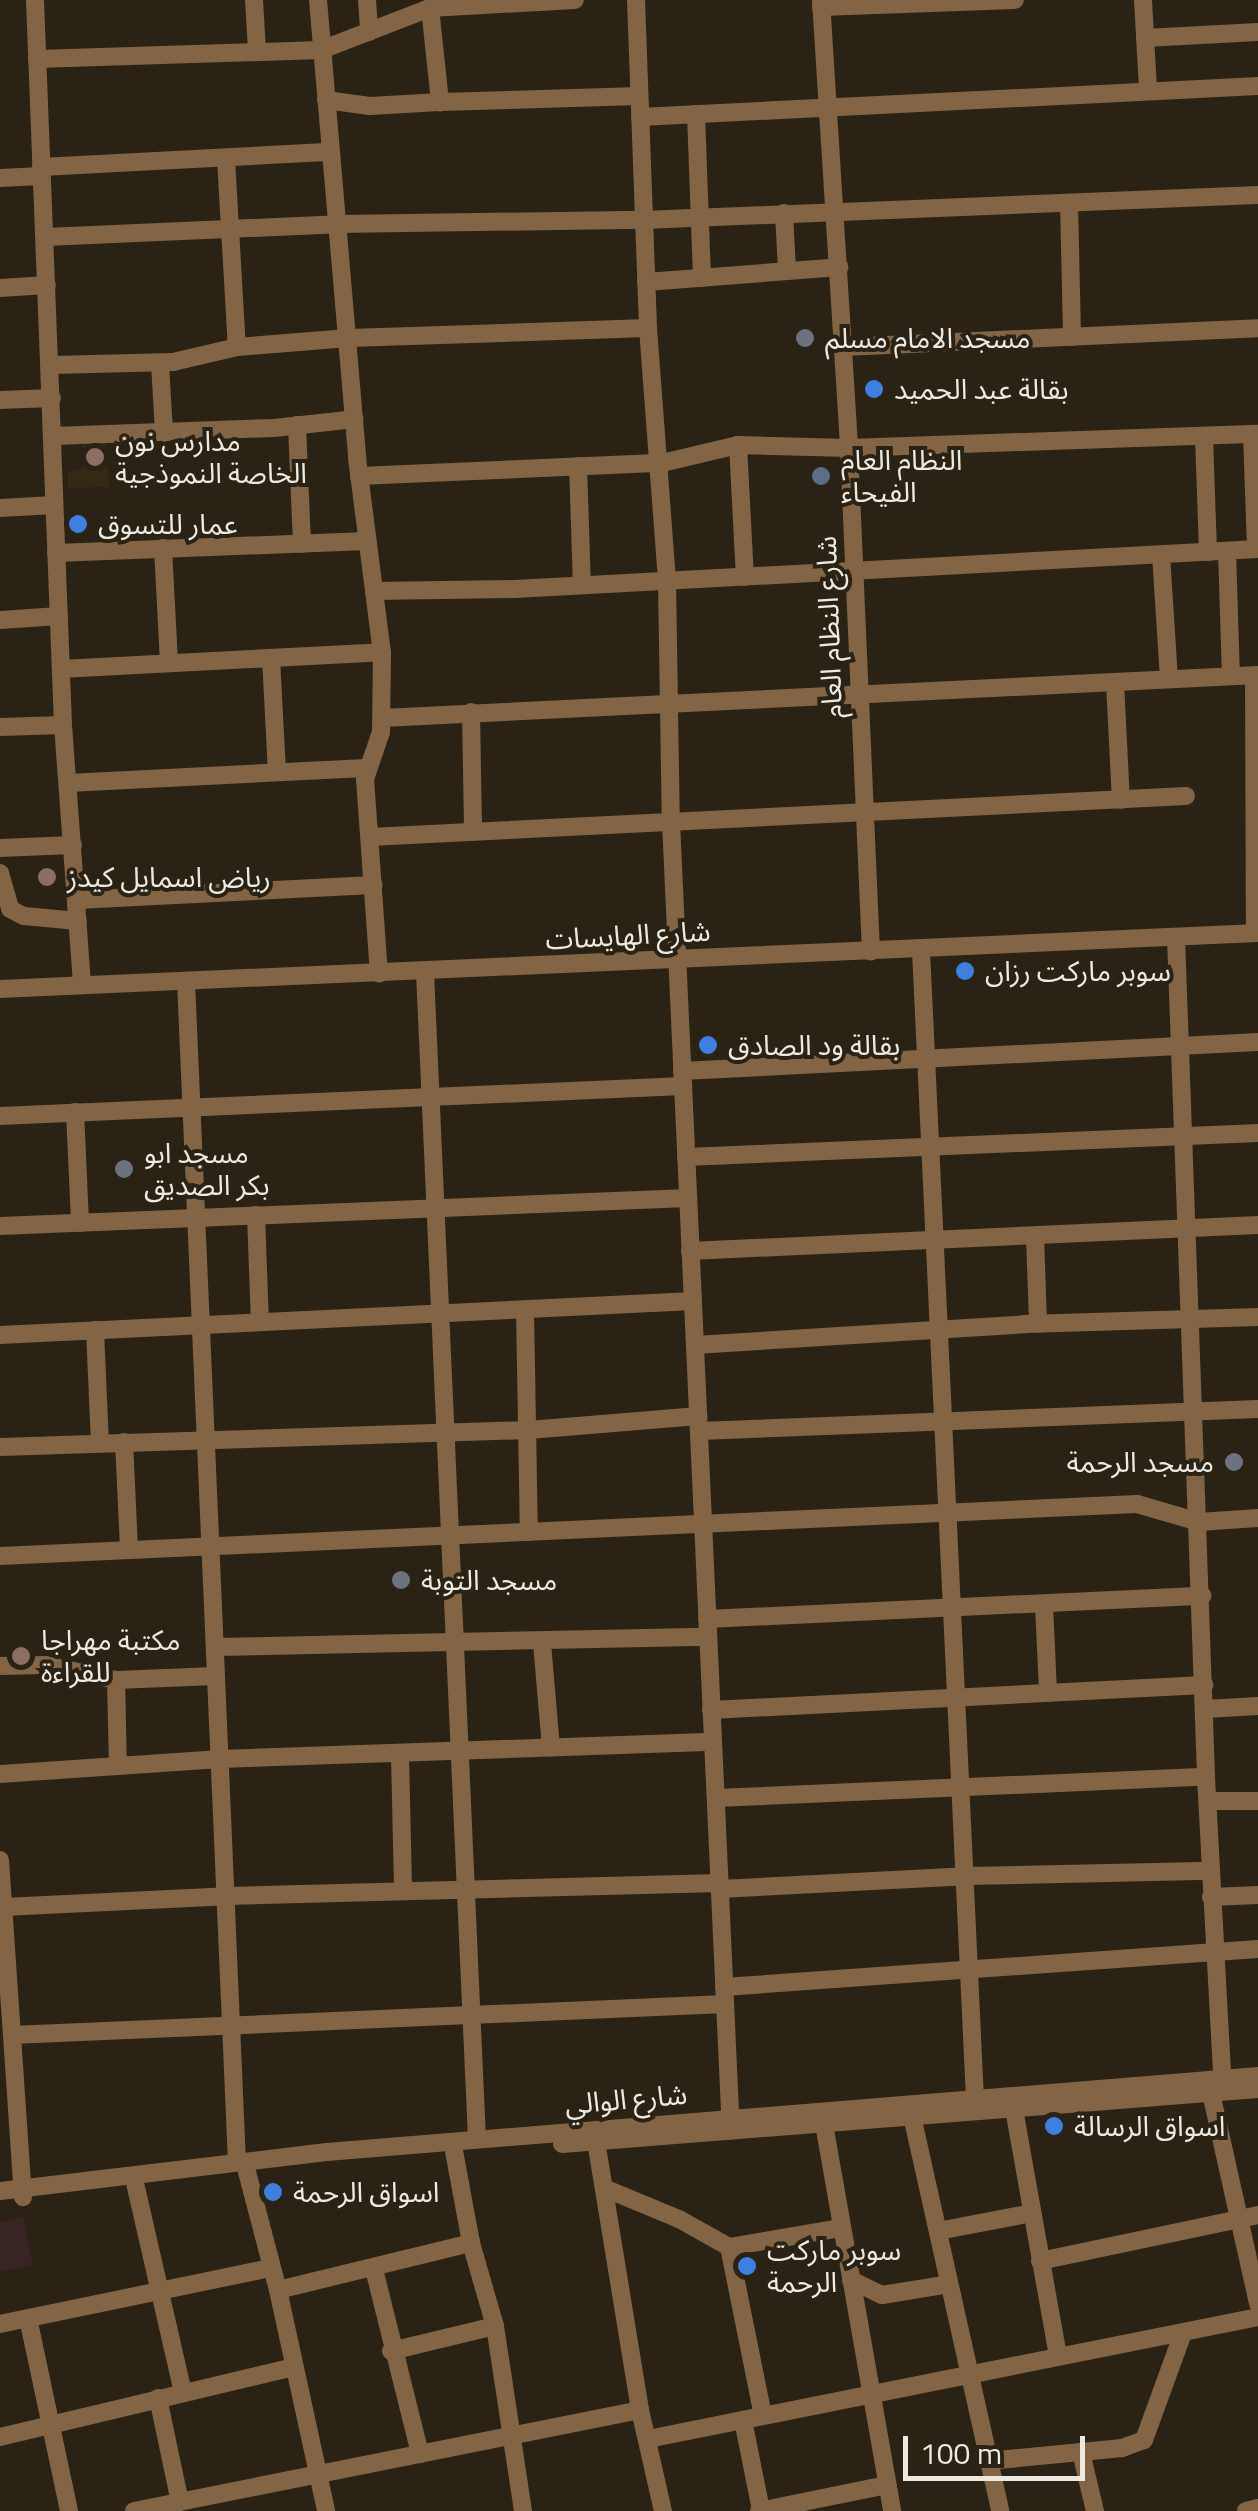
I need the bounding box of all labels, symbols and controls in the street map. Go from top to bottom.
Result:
place label: مسجد الامام مسلم [825,321,1031,355]
marker: مسجد الامام مسلم [794,327,816,349]
place label: بقالة عبد الحميد [894,372,1069,406]
marker: بقالة عبد الحميد [863,378,885,400]
place label: مدارس نون الخاصة النموذجية [115,424,307,490]
place label: النظام العام الفيحاء [841,443,963,509]
marker: مدارس نون الخاصة النموذجية [84,446,106,468]
marker: النظام العام الفيحاء [810,465,832,487]
place label: عمار للتسوق [98,507,238,541]
marker: عمار للتسوق [67,513,89,535]
street label: شارع النظام العام [809,535,849,719]
place label: رياض اسمايل كيدز [67,860,271,894]
marker: رياض اسمايل كيدز [36,866,58,888]
street label: شارع الهايسات [545,914,711,956]
place label: سوبر ماركت رزان [985,954,1171,988]
marker: سوبر ماركت رزان [954,960,976,982]
place label: بقالة ود الصادق [728,1028,900,1062]
marker: بقالة ود الصادق [697,1034,719,1056]
place label: مسجد ابو بكر الصديق [144,1136,269,1202]
marker: مسجد ابو بكر الصديق [113,1158,135,1180]
place label: مسجد الرحمة [1066,1445,1214,1479]
marker: مسجد الرحمة [1223,1451,1245,1473]
place label: مسجد التوبة [421,1563,557,1597]
marker: مسجد التوبة [390,1569,412,1591]
place label: مكتبة مهراجا للقراءة [41,1623,180,1689]
marker: مكتبة مهراجا للقراءة [10,1645,32,1667]
street label: شارع الوالي [564,2077,688,2121]
place label: اسواق الرسالة [1074,2109,1226,2143]
marker: اسواق الرسالة [1043,2115,1065,2137]
place label: اسواق الرحمة [293,2175,440,2209]
marker: اسواق الرحمة [262,2181,284,2203]
place label: سوبر ماركت الرحمة [767,2233,901,2299]
marker: سوبر ماركت الرحمة [736,2255,758,2277]
scale bar [908,2416,1090,2478]
text: 100 m [920,2430,1002,2476]

